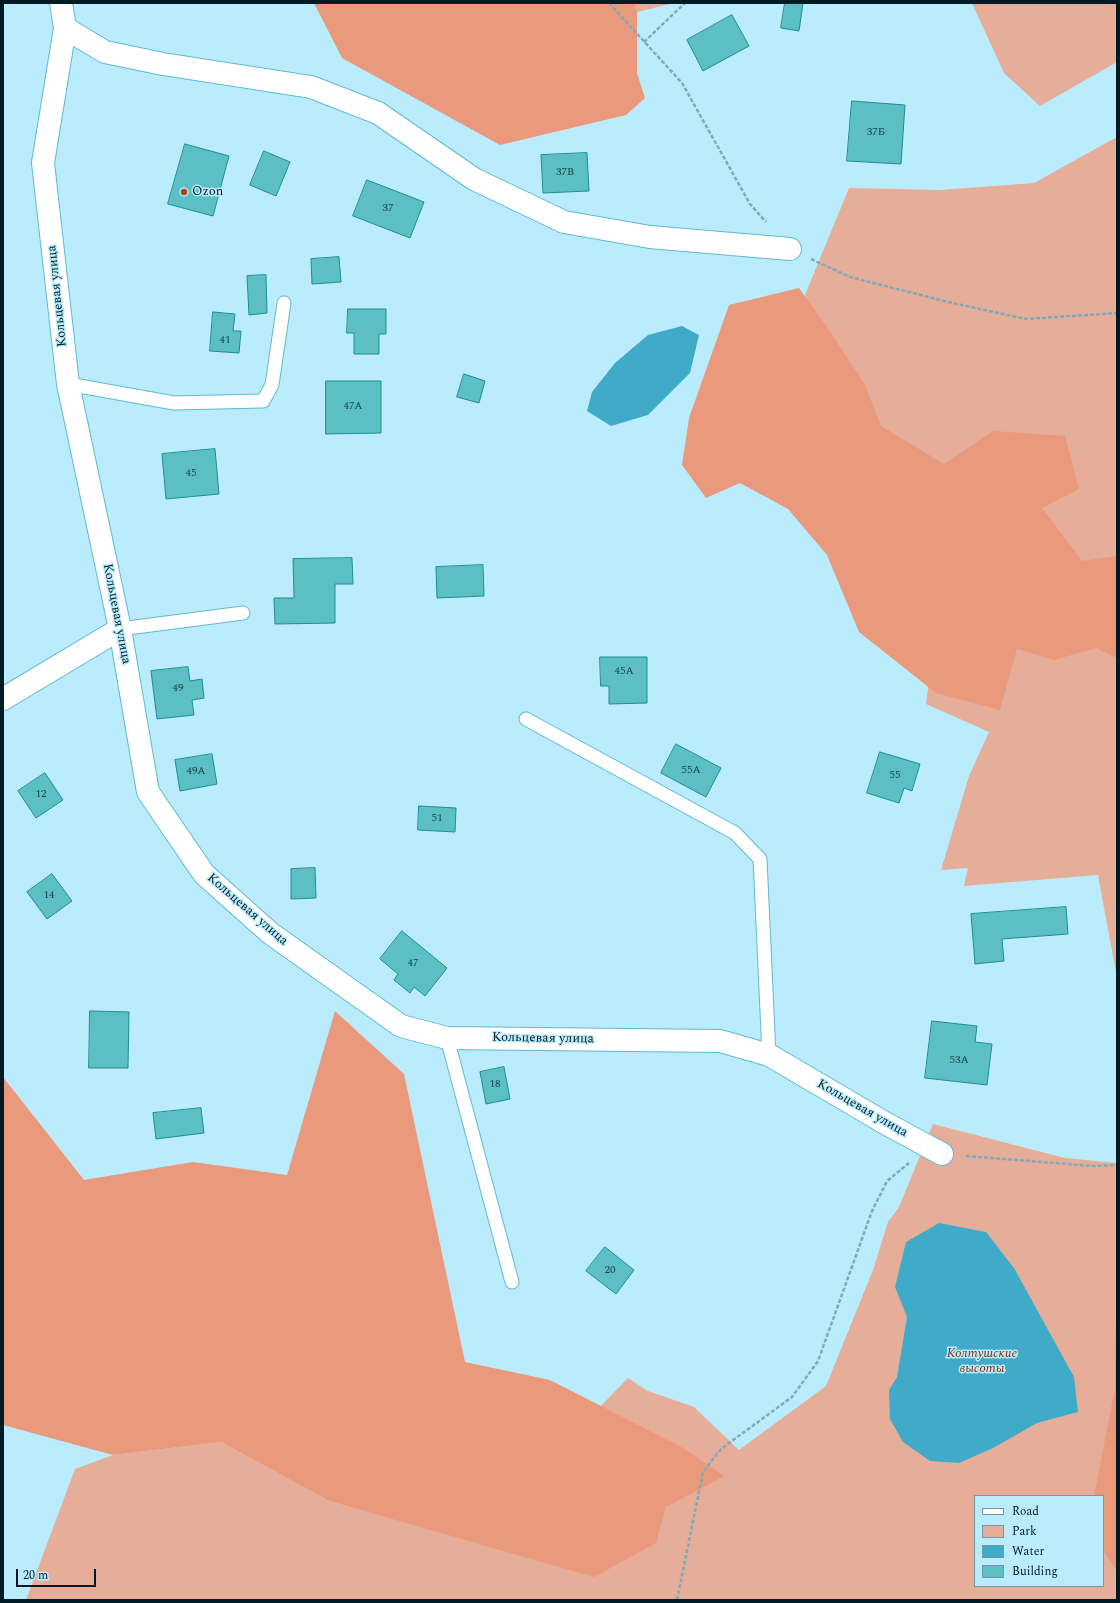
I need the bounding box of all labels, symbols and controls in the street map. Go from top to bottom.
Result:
house number: 37Б [867,126,885,140]
house number: 37В [556,166,574,180]
place label: Ozon [192,184,223,200]
marker: Ozon [179,187,189,197]
house number: 37 [383,202,393,216]
street label: Кольцевая улица [45,244,71,348]
house number: 41 [220,334,230,348]
house number: 47А [343,400,363,414]
house number: 45 [186,467,196,481]
street label: Кольцевая улица [99,562,133,666]
house number: 45А [614,665,634,679]
house number: 49 [173,682,183,696]
house number: 55А [681,764,701,778]
house number: 49А [186,765,206,779]
house number: 55 [890,769,900,783]
house number: 12 [36,788,46,802]
house number: 51 [432,812,442,826]
street label: Кольцевая улица [203,871,291,949]
house number: 14 [44,889,54,903]
house number: 47 [408,957,418,971]
street label: Кольцевая улица [492,1030,594,1048]
house number: 53А [949,1054,969,1068]
street label: Кольцевая улица [814,1077,910,1141]
house number: 18 [490,1078,500,1092]
house number: 20 [605,1264,615,1278]
park label: Колтушские высоты [947,1346,1017,1377]
legend [974,1495,1104,1587]
text: Road [1012,1502,1039,1521]
text: Park [1012,1522,1037,1541]
text: Water [1012,1542,1044,1561]
scale bar [18,1561,98,1587]
text: Building [1012,1562,1058,1581]
text: 20 m [23,1566,48,1585]

